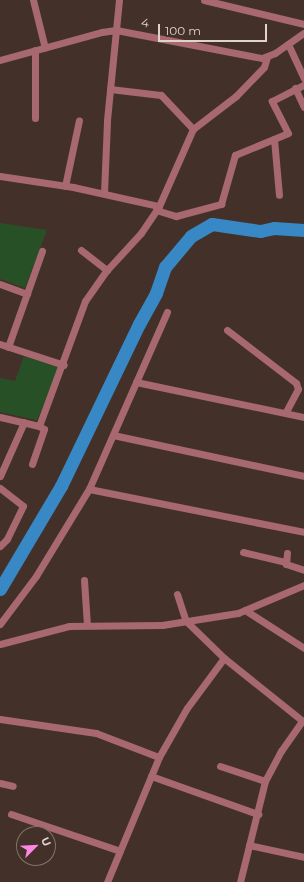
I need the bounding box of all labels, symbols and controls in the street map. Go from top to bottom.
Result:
street label: 4 [140,15,150,31]
scale bar [160,16,269,42]
text: 100 m [165,23,201,38]
north arrow [16,826,56,866]
text: U [38,835,54,848]

